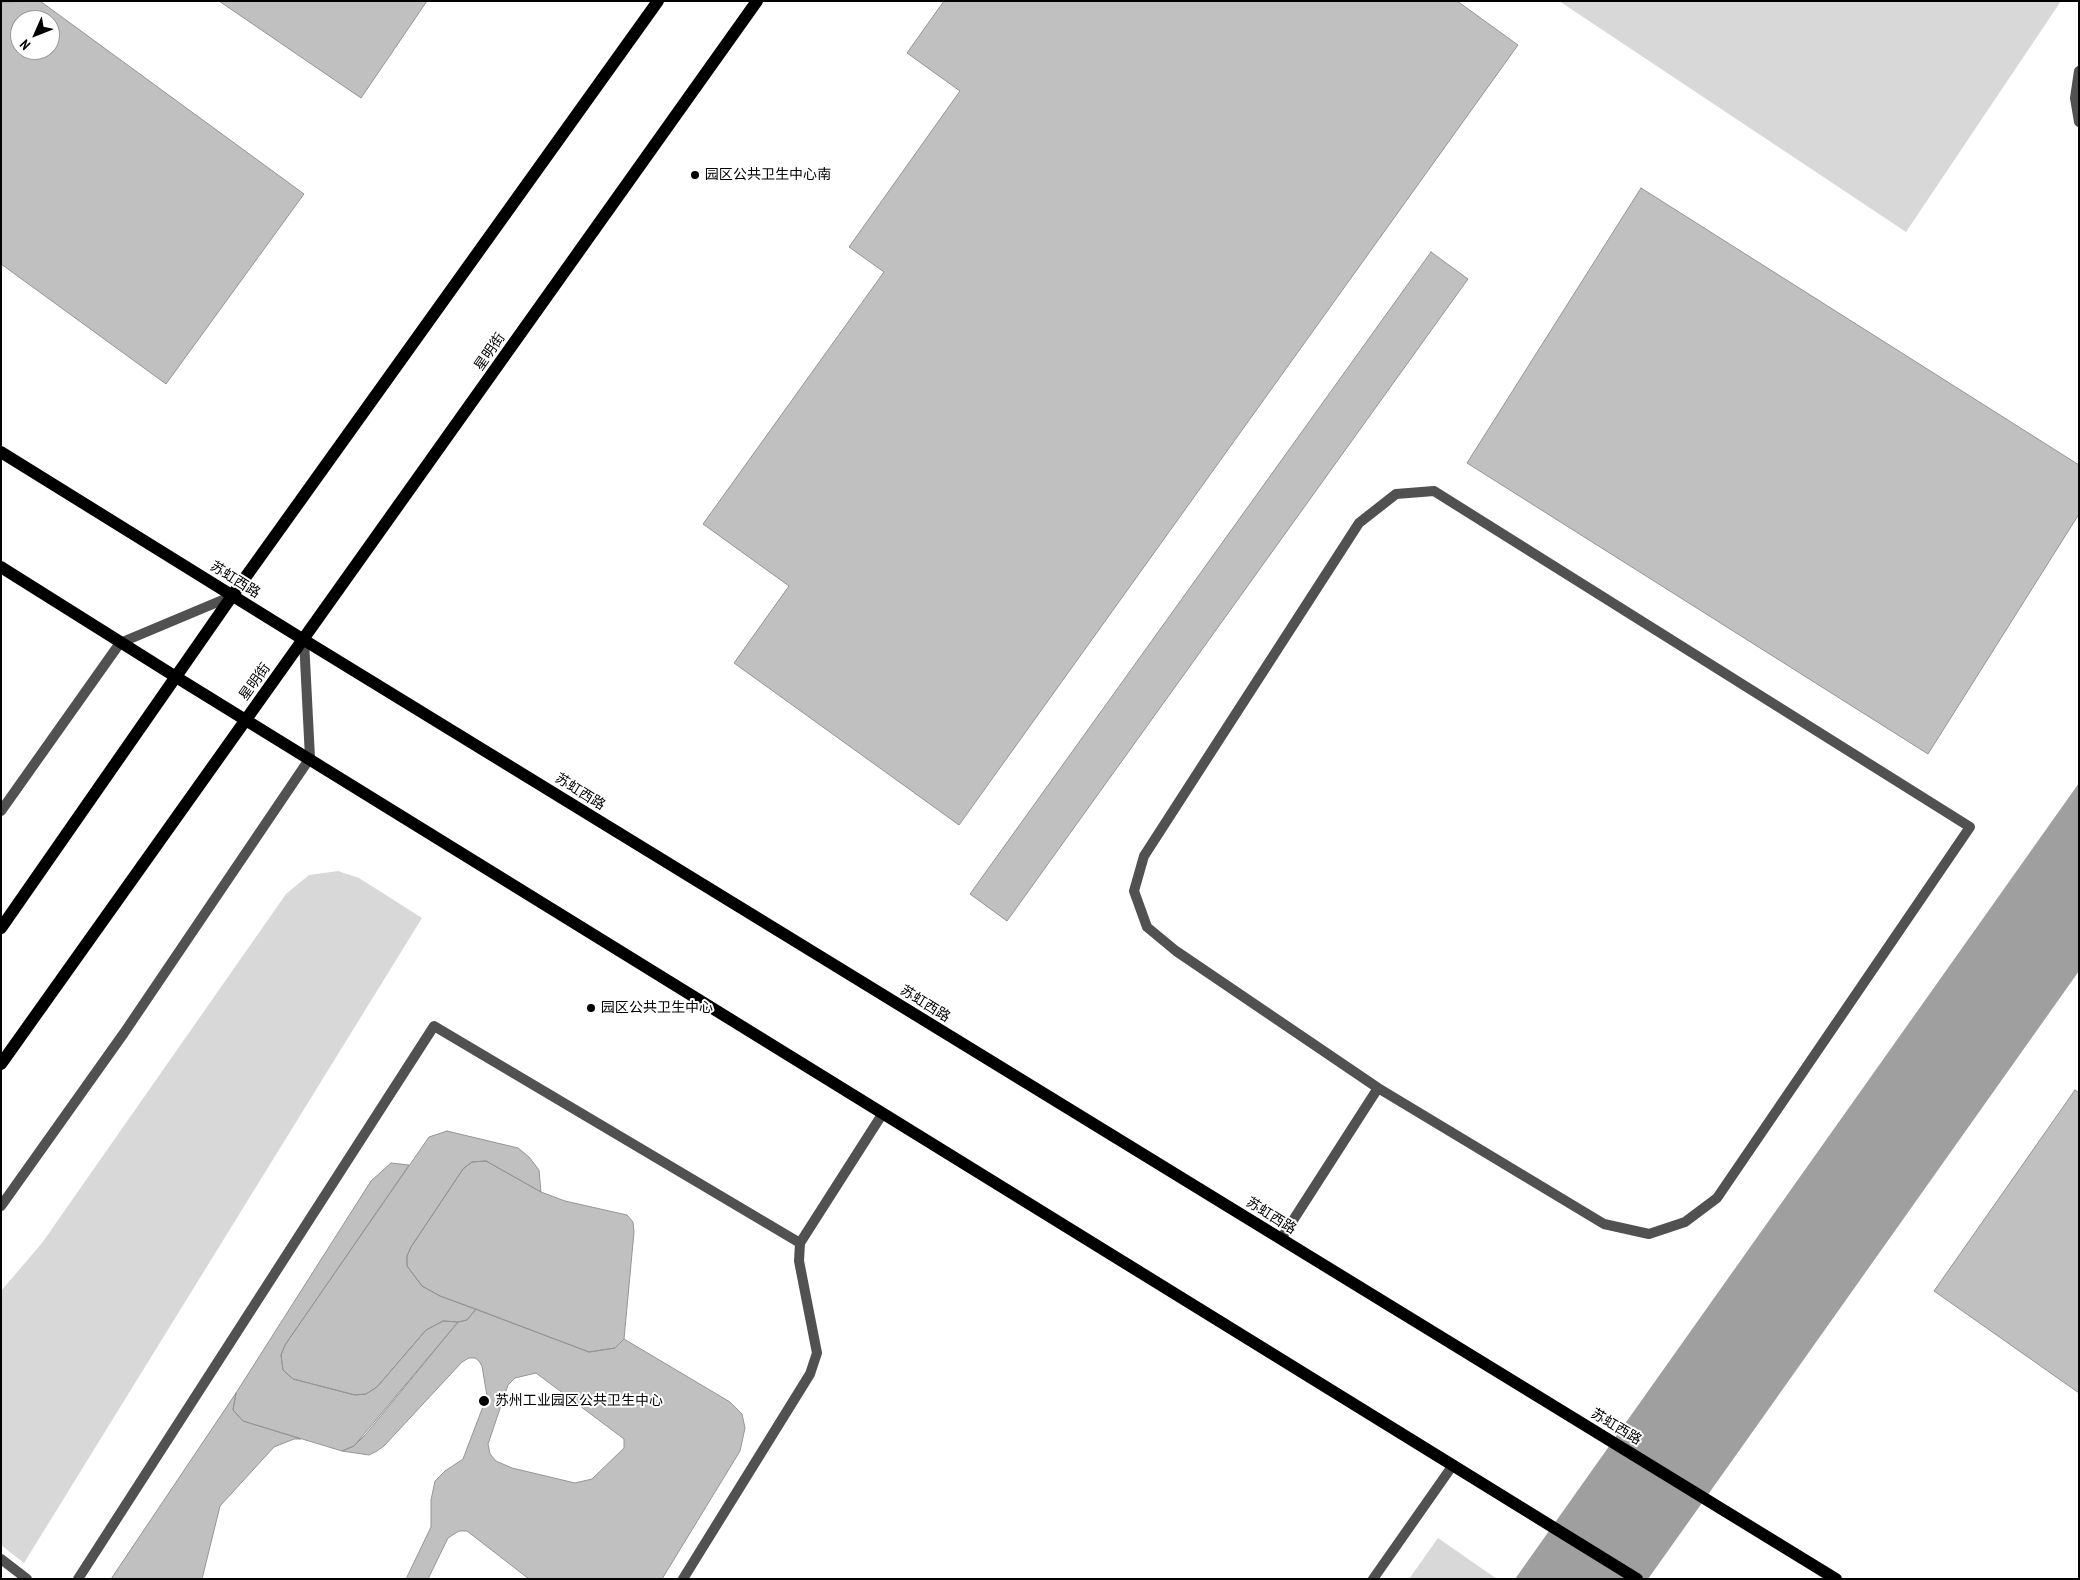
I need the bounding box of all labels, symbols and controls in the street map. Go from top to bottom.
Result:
north arrow [10,10,60,60]
text: N [16,36,34,54]
place label: 园区公共卫生中心南 [705,167,831,183]
marker: 园区公共卫生中心南 [689,169,701,181]
street label: 星明街 [471,330,509,374]
street label: 苏虹西路 [207,558,263,602]
street label: 星明街 [236,660,274,704]
street label: 苏虹西路 [552,770,608,814]
street label: 苏虹西路 [897,982,953,1026]
place label: 园区公共卫生中心 [601,1000,713,1016]
marker: 园区公共卫生中心 [585,1002,597,1014]
street label: 苏虹西路 [1243,1194,1299,1238]
place label: 苏州工业园区公共卫生中心 [495,1393,663,1409]
marker: 苏州工业园区公共卫生中心 [477,1394,491,1408]
street label: 苏虹西路 [1588,1405,1644,1449]

